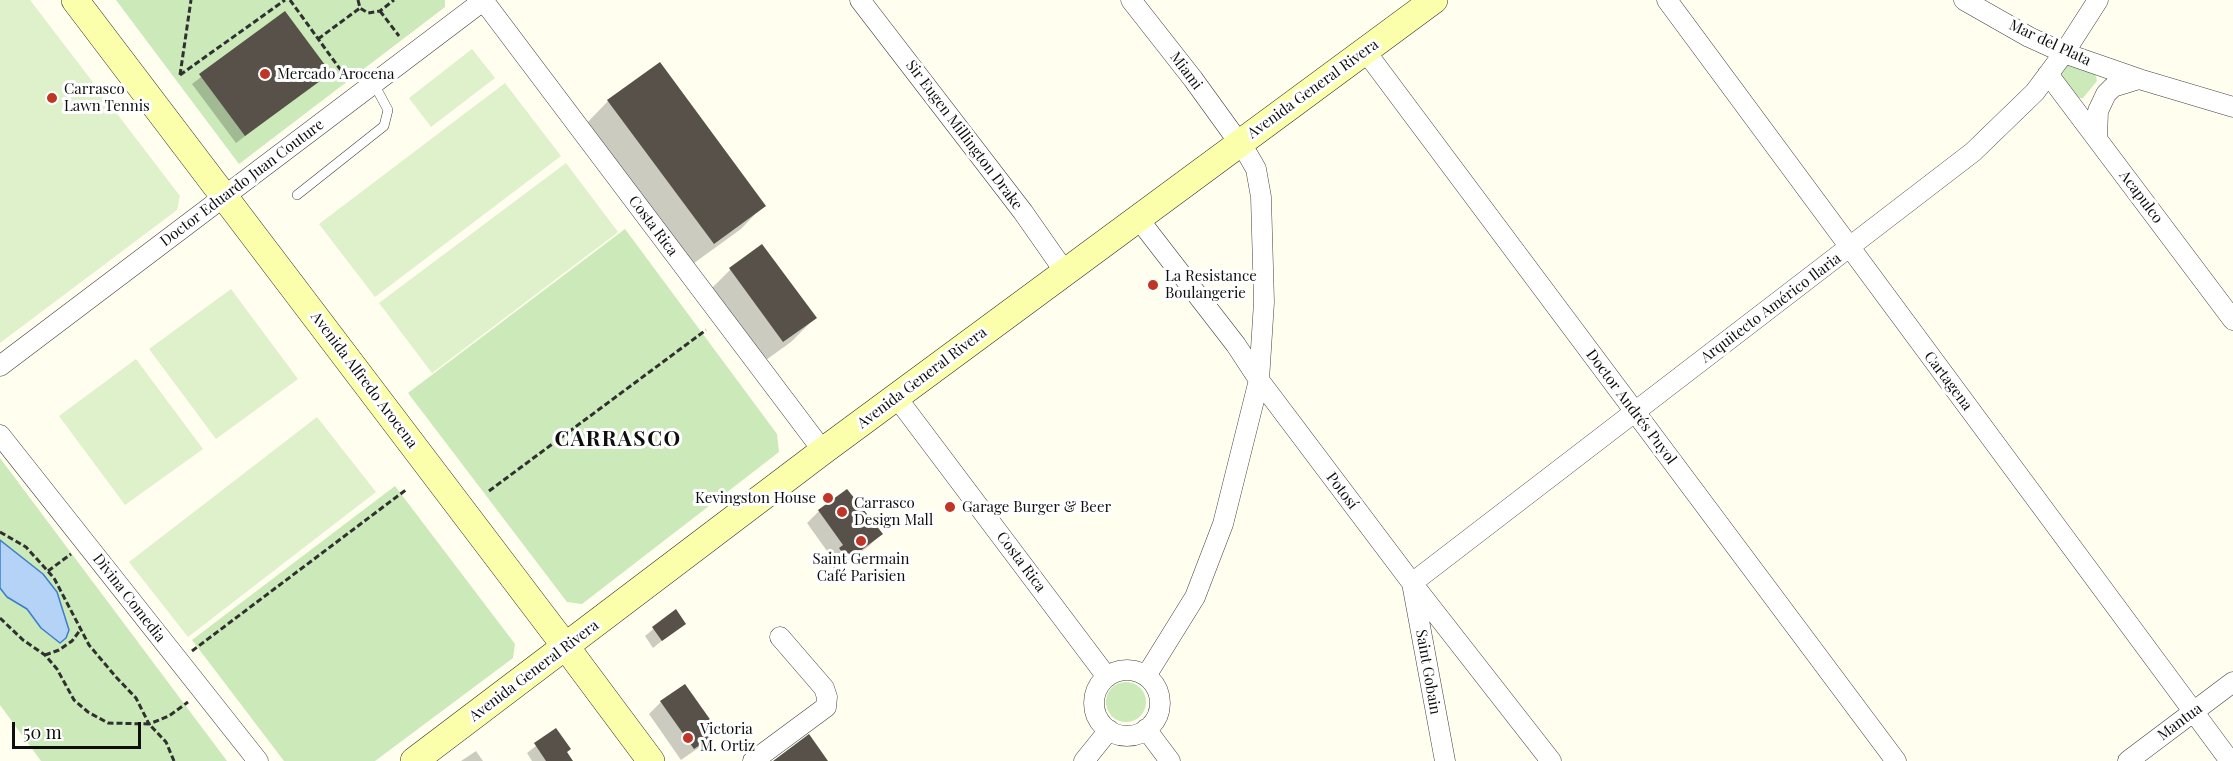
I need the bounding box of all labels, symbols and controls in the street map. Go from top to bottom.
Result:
street label: Mar del Plata [2006,16,2094,70]
street label: Avenida General Rivera [1244,35,1382,143]
street label: Miami [1166,49,1206,93]
street label: Sir Eugen Millington Drake [902,57,1026,213]
place label: Mercado Arocena [277,65,395,83]
marker: Mercado Arocena [258,67,272,81]
place label: Carrasco Lawn Tennis [64,80,150,115]
marker: Carrasco Lawn Tennis [45,91,59,105]
street label: Doctor Eduardo Juan Couture [157,116,327,250]
street label: Acapulco [2115,167,2167,227]
street label: Costa Rica [625,192,681,260]
street label: Arquitecto Américo Ilaria [1697,249,1845,367]
place label: La Resistance Boulangerie [1165,267,1257,302]
marker: La Resistance Boulangerie [1146,278,1160,292]
street label: Avenida Alfredo Arocena [307,308,421,452]
street label: Avenida General Rivera [854,323,990,433]
street label: Doctor Andrés Puyol [1582,346,1680,468]
street label: Cartagena [1920,348,1976,414]
district label: CARRASCO [554,426,682,452]
street label: Potosí [1322,469,1362,513]
place label: Kevingston House [695,489,816,507]
marker: Kevingston House [821,491,835,505]
place label: Carrasco Design Mall [854,494,933,529]
place label: Garage Burger & Beer [962,498,1111,516]
marker: Garage Burger & Beer [943,500,957,514]
marker: Carrasco Design Mall [835,505,849,519]
street label: Costa Rica [993,528,1049,596]
marker: Saint Germain Café Parisien [854,534,868,548]
street label: Divina Comedia [89,550,169,646]
place label: Saint Germain Café Parisien [813,550,909,585]
street label: Avenida General Rivera [466,616,602,726]
street label: Saint Gobain [1412,628,1444,716]
street label: Mantua [2154,699,2206,745]
scale bar [15,710,144,748]
text: 50 m [23,720,62,744]
place label: Victoria M. Ortiz [700,720,755,755]
marker: Victoria M. Ortiz [681,731,695,745]

